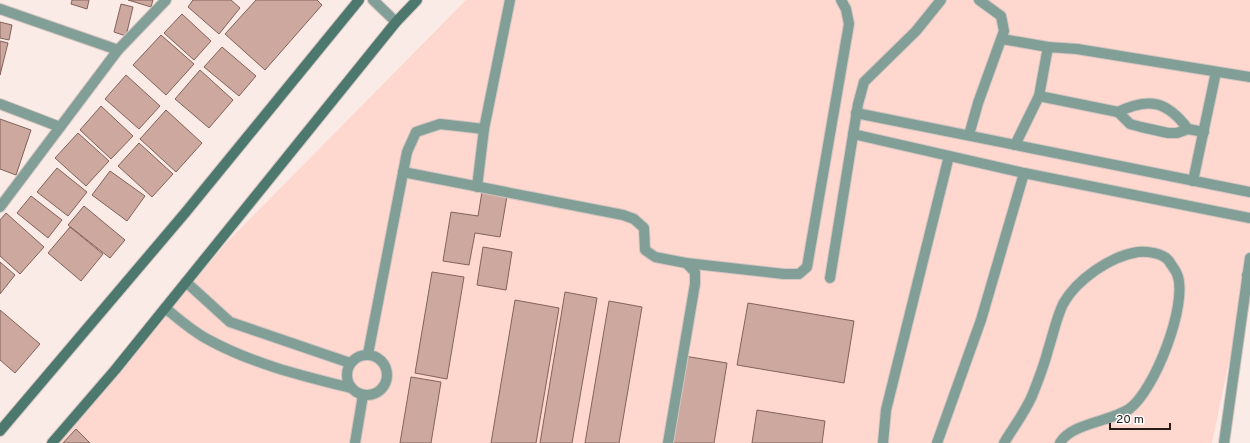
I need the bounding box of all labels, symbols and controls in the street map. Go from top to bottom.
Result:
scale bar [1110,405,1170,431]
text: 20 m [1116,412,1144,428]

